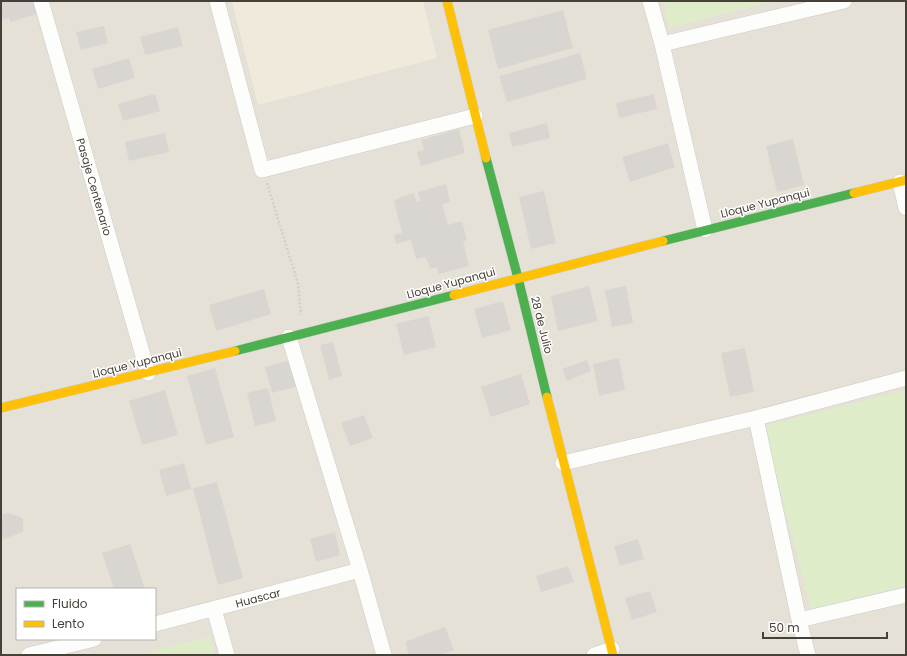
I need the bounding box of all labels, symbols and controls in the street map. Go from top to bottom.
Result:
street label: Pasaje Centenario [72,136,116,238]
street label: Lloque Yupanqui [719,184,812,222]
street label: Lloque Yupanqui [405,263,497,303]
street label: 28 de Julio [527,295,557,355]
street label: Lloque Yupanqui [91,344,184,382]
street label: Huascar [234,584,282,612]
legend [16,588,156,640]
text: Fluido [52,595,88,612]
scale bar [763,614,887,640]
text: Lento [52,615,85,632]
text: 50 m [769,619,800,636]

